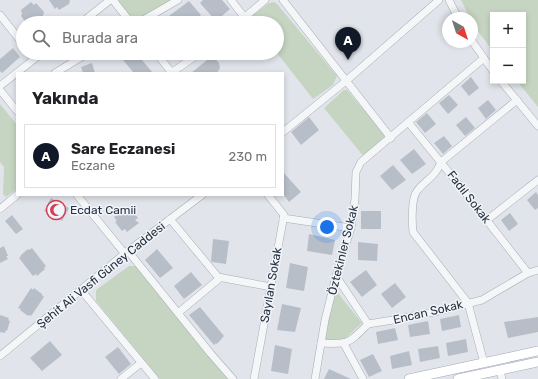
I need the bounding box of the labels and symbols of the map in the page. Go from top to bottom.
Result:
north arrow [442,12,478,48]
pin: A [335,27,361,60]
street label: Fadıl Sokak [444,168,494,227]
mosque icon: Ecdat Camii [45,199,67,221]
place label: Ecdat Camii [70,203,136,217]
street label: Öztekinler Sokak [325,203,361,296]
your location [317,217,337,237]
street label: Şehit Ali Vasfi Güney Caddesi [34,219,168,331]
street label: Sayılan Sokak [257,245,285,324]
street label: Encan Sokak [392,297,465,327]

